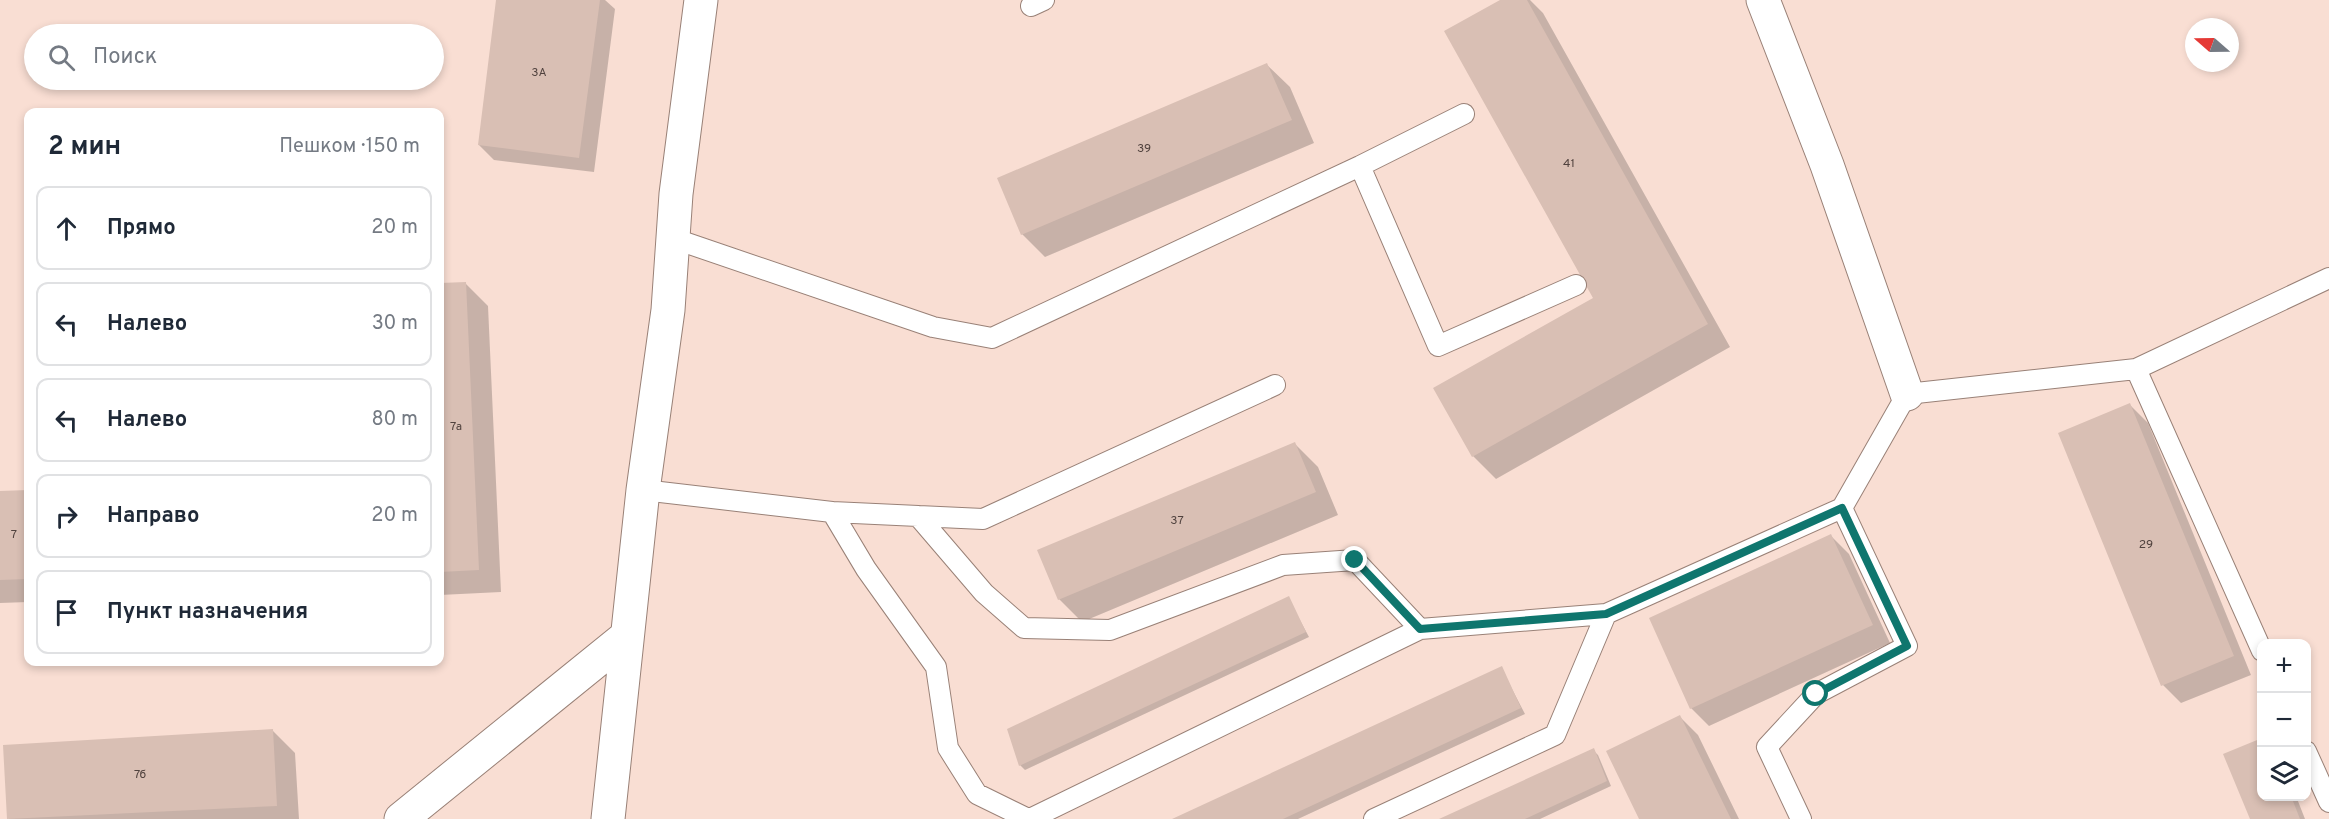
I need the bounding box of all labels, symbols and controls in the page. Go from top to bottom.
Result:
north arrow [2185,18,2239,72]
search box [24,24,444,90]
icon: search [45,41,78,74]
text: Поиск [93,44,157,71]
house number: 3А [531,65,547,81]
text: 2 мин [48,131,121,164]
text: Пешком · 150 m [279,134,420,160]
house number: 39 [1137,141,1151,157]
house number: 41 [1563,156,1575,172]
icon: ahead [50,212,83,245]
text: Прямо [107,215,176,242]
text: 20 m [371,215,418,241]
icon: left [50,308,83,341]
text: Налево [107,311,187,338]
text: 30 m [372,311,418,337]
icon: left [50,404,83,437]
text: Налево [107,407,187,434]
text: 80 m [372,407,418,433]
house number: 7а [450,419,462,435]
icon: right [50,500,83,533]
text: Направо [107,503,199,530]
text: 20 m [371,503,418,529]
house number: 37 [1170,513,1184,529]
house number: 7 [11,527,17,543]
house number: 29 [2139,537,2153,553]
route end [1341,546,1367,572]
icon: arrive [50,596,83,629]
text: Пункт назначения [107,599,308,626]
map controls [2257,639,2311,801]
button: + [2257,639,2311,693]
route start [1802,680,1828,706]
button: − [2257,693,2311,747]
button: layers [2257,747,2311,801]
house number: 7б [134,767,146,783]

